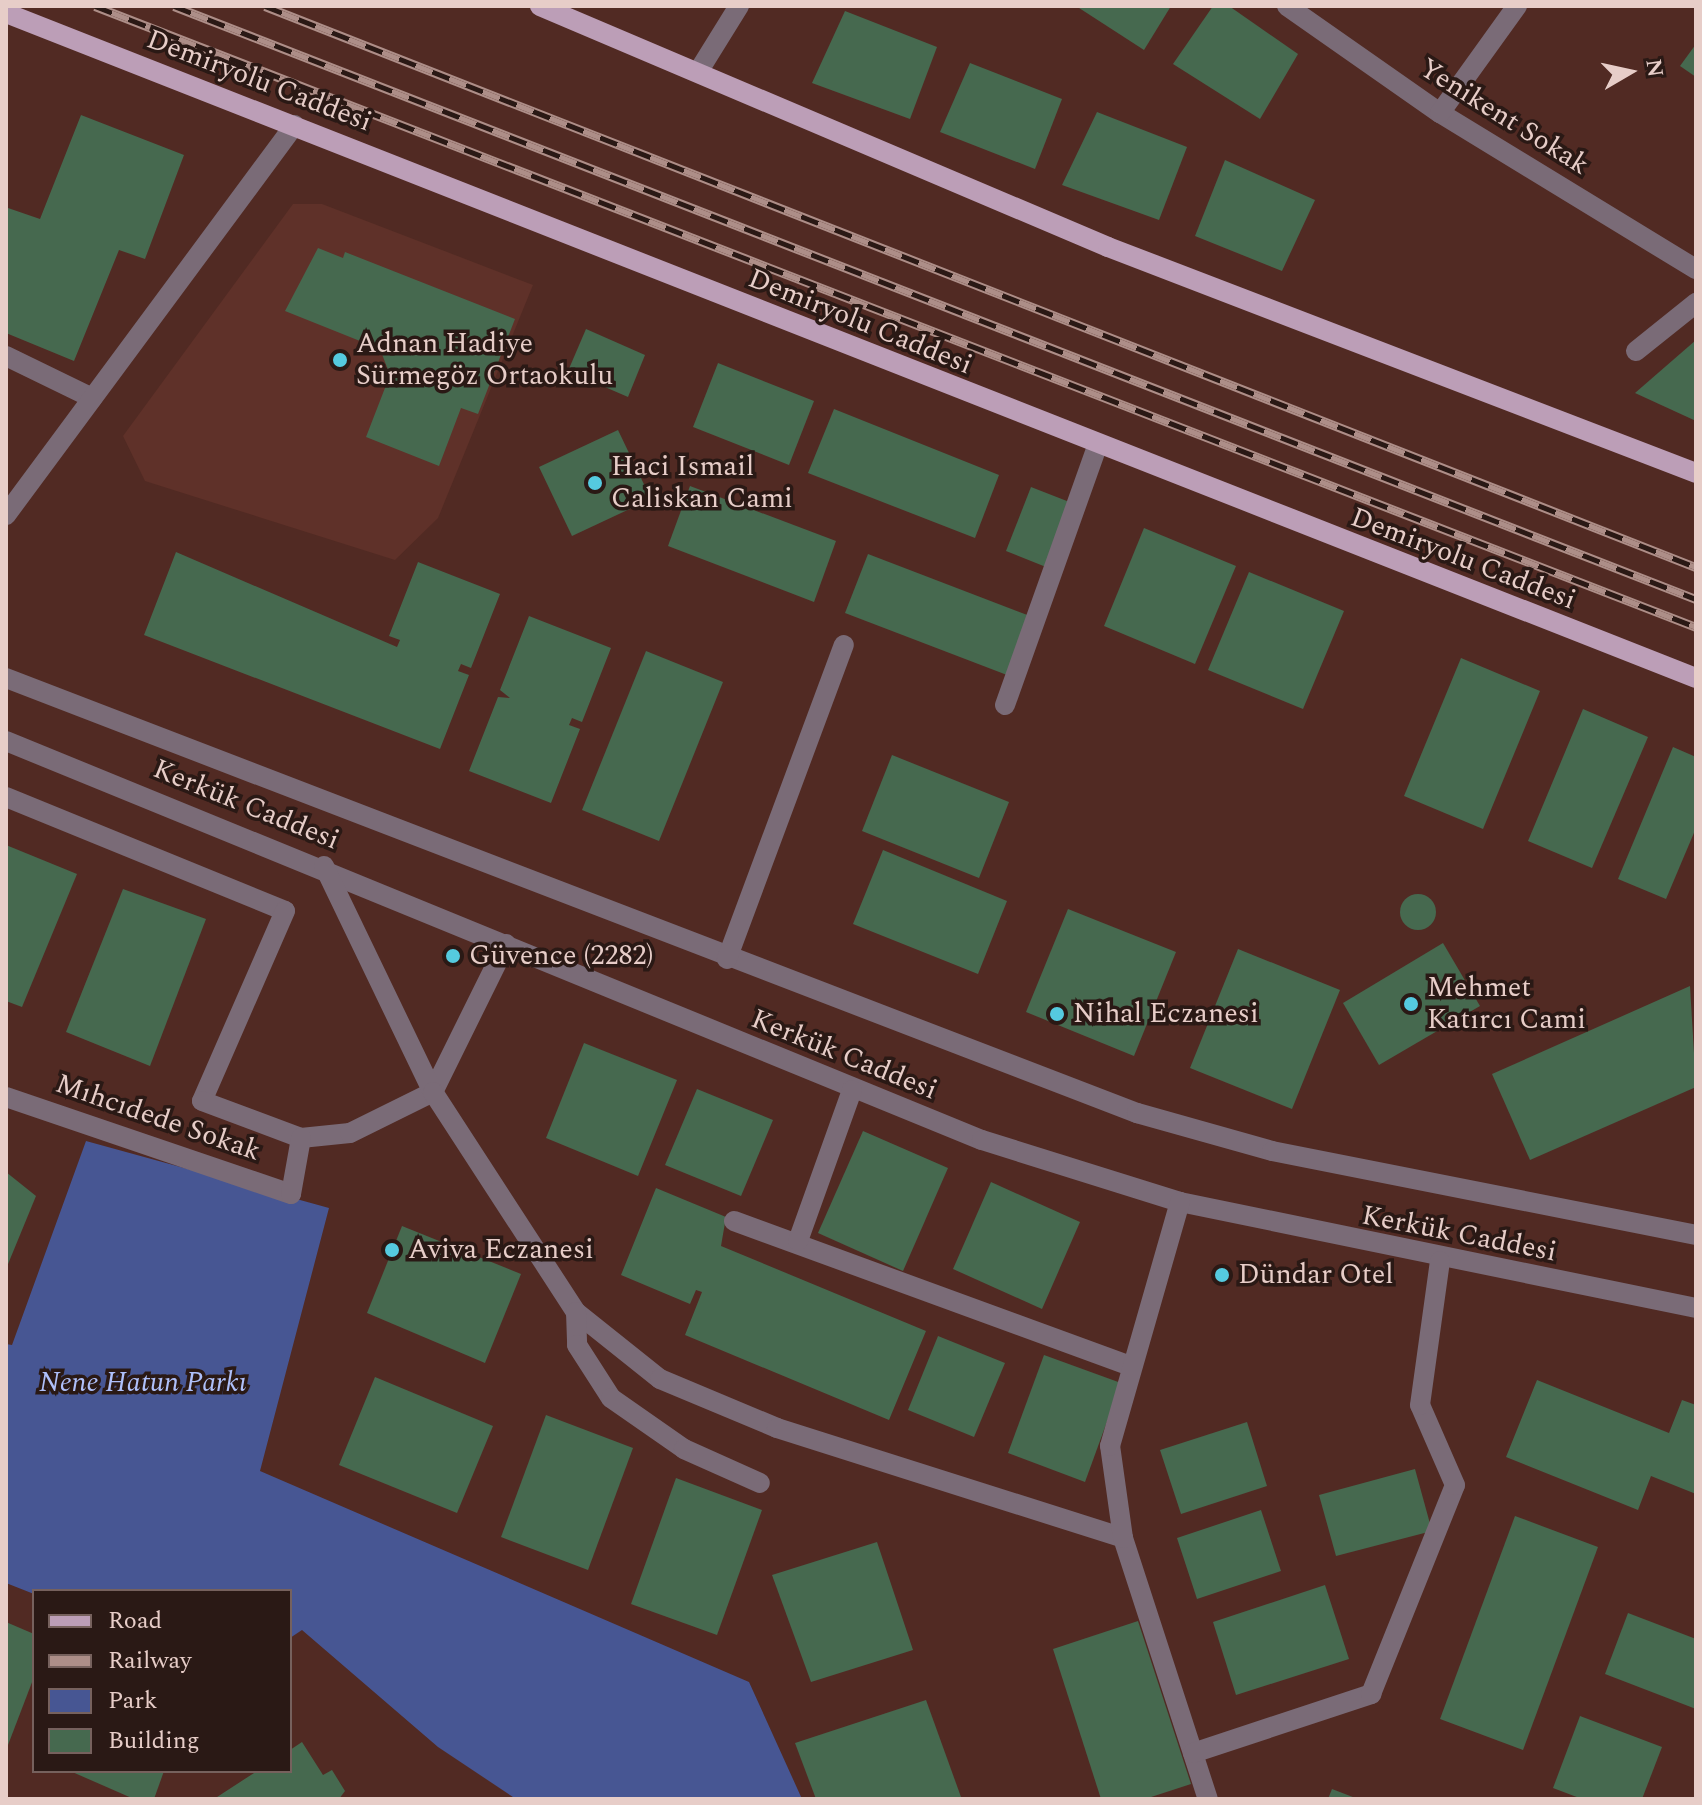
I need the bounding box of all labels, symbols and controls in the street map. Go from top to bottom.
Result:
street label: Demiryolu Caddesi [142,23,376,139]
north arrow [1590,32,1670,112]
street label: Yenikent Sokak [1413,52,1595,182]
text: N [1636,57,1672,80]
street label: Demiryolu Caddesi [743,262,977,382]
place label: Adnan Hadiye Sürmegöz Ortaokulu [356,327,613,393]
marker: Adnan Hadiye Sürmegöz Ortaokulu [331,351,349,369]
place label: Haci Ismail Caliskan Cami [611,450,793,516]
marker: Haci Ismail Caliskan Cami [586,474,604,492]
street label: Demiryolu Caddesi [1346,501,1580,617]
street label: Kerkük Caddesi [148,752,344,858]
place label: Güvence (2282) [469,939,653,973]
marker: Güvence (2282) [444,947,462,965]
place label: Mehmet Katırcı Cami [1427,971,1586,1037]
marker: Mehmet Katırcı Cami [1402,995,1420,1013]
place label: Nihal Eczanesi [1073,997,1259,1031]
street label: Kerkük Caddesi [746,1002,942,1108]
marker: Nihal Eczanesi [1048,1005,1066,1023]
street label: Mıhcıdede Sokak [51,1067,265,1169]
street label: Kerkük Caddesi [1359,1199,1559,1269]
place label: Aviva Eczanesi [408,1233,594,1267]
marker: Aviva Eczanesi [383,1241,401,1259]
place label: Dündar Otel [1238,1258,1393,1292]
marker: Dündar Otel [1213,1266,1231,1284]
park label: Nene Hatun Parkı [39,1366,247,1400]
legend [32,1589,292,1773]
text: Road [108,1603,162,1639]
text: Railway [108,1643,192,1679]
text: Park [108,1683,158,1719]
text: Building [108,1723,200,1759]

